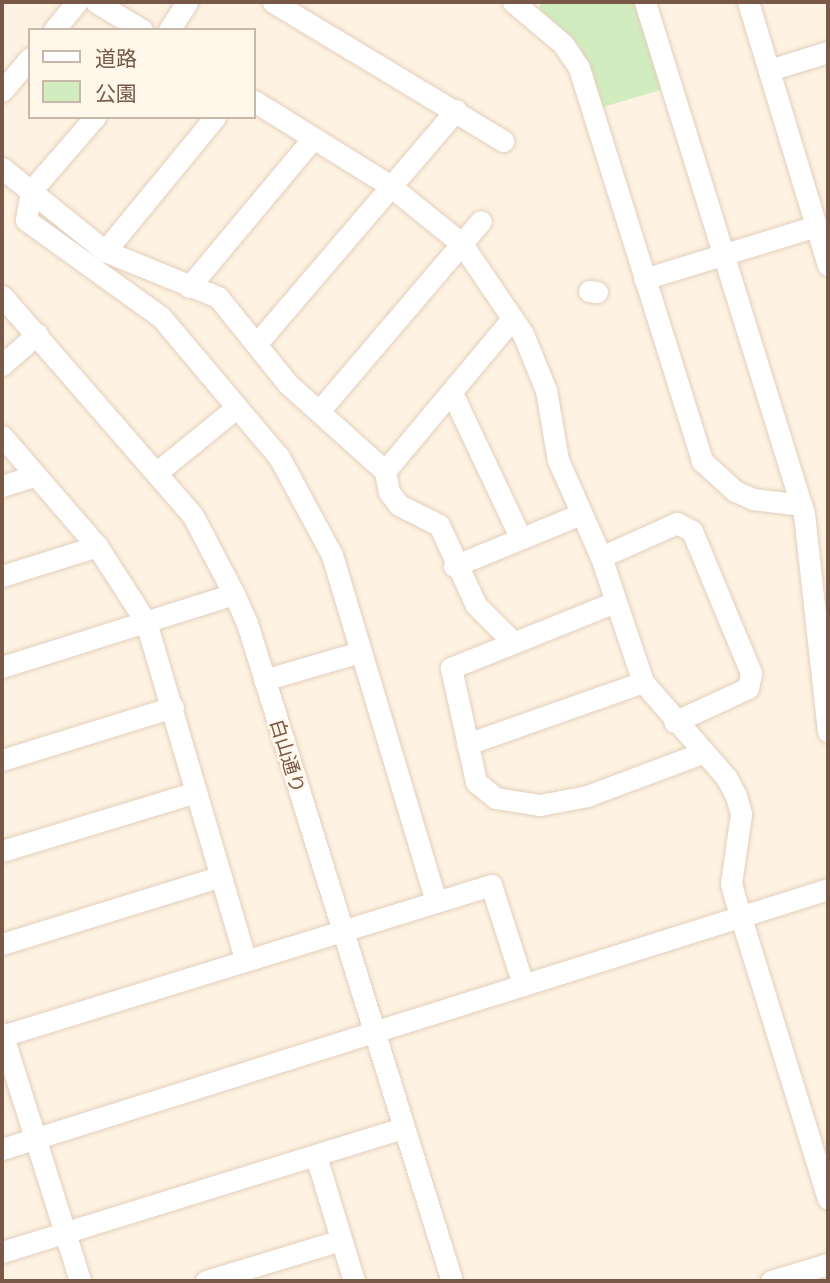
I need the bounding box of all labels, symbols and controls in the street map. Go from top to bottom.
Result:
legend [28,28,256,119]
text: 道路 [95,45,137,70]
text: 公園 [95,80,137,105]
street label: 白山通り [266,716,310,796]

